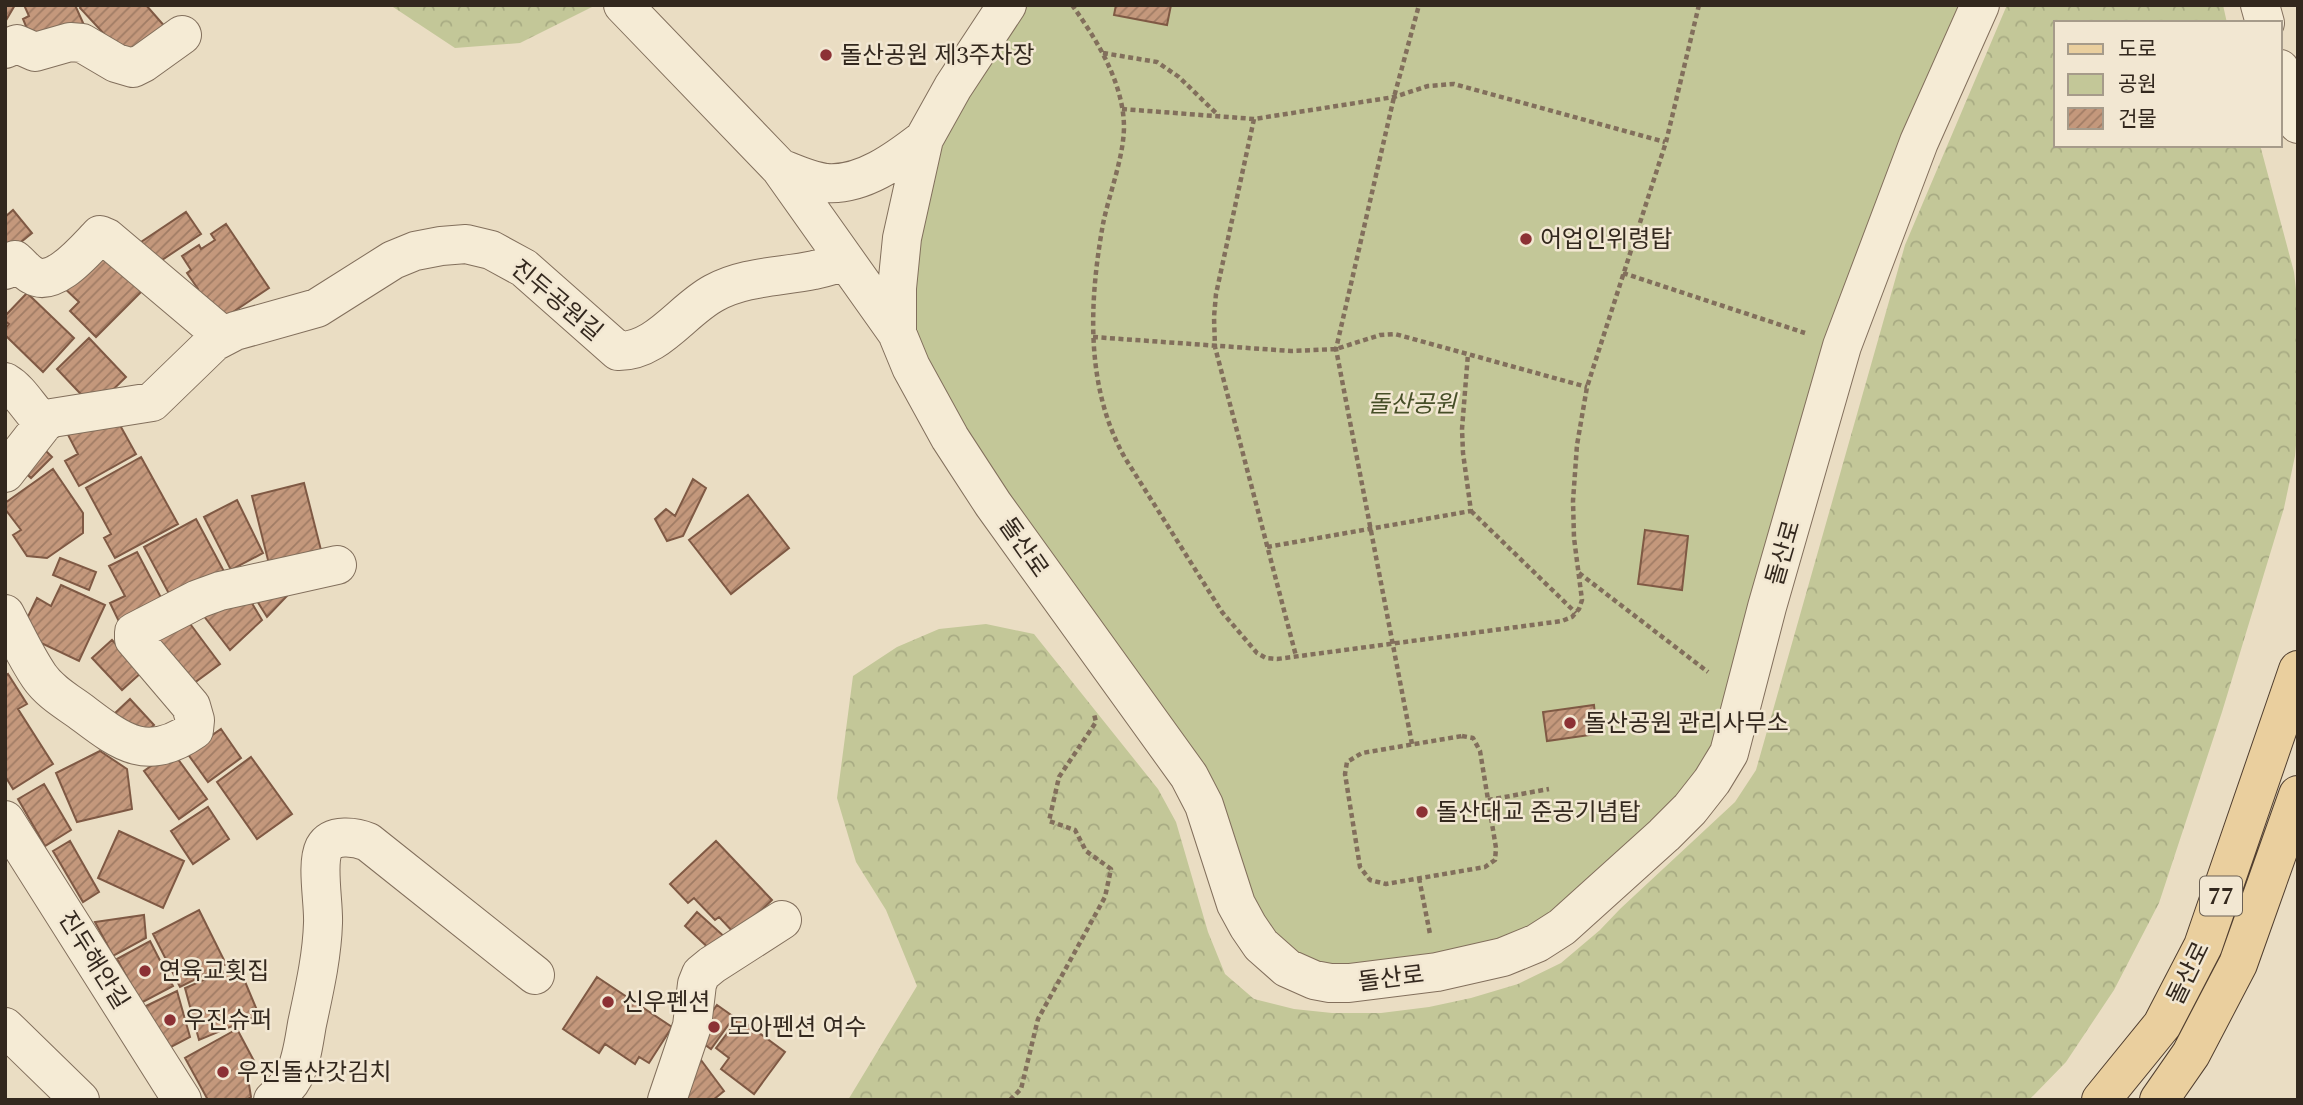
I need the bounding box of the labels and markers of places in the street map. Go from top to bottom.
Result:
place label: 돌산공원 제3주차장 [840,38,1035,74]
marker: 돌산공원 제3주차장 [818,47,834,63]
place label: 어업인위령탑 [1540,222,1672,258]
marker: 어업인위령탑 [1518,231,1534,247]
place label: 돌산공원 관리사무소 [1584,706,1789,742]
marker: 돌산공원 관리사무소 [1562,715,1578,731]
place label: 돌산대교 준공기념탑 [1436,795,1641,831]
marker: 돌산대교 준공기념탑 [1414,804,1430,820]
place label: 연육교횟집 [159,954,269,990]
marker: 연육교횟집 [137,963,153,979]
place label: 신우펜션 [622,985,710,1021]
marker: 신우펜션 [600,994,616,1010]
place label: 우진슈퍼 [184,1003,272,1039]
place label: 모아펜션 여수 [728,1010,866,1046]
marker: 우진슈퍼 [162,1012,178,1028]
marker: 모아펜션 여수 [706,1019,722,1035]
place label: 우진돌산갓김치 [237,1055,392,1091]
marker: 우진돌산갓김치 [215,1064,231,1080]

